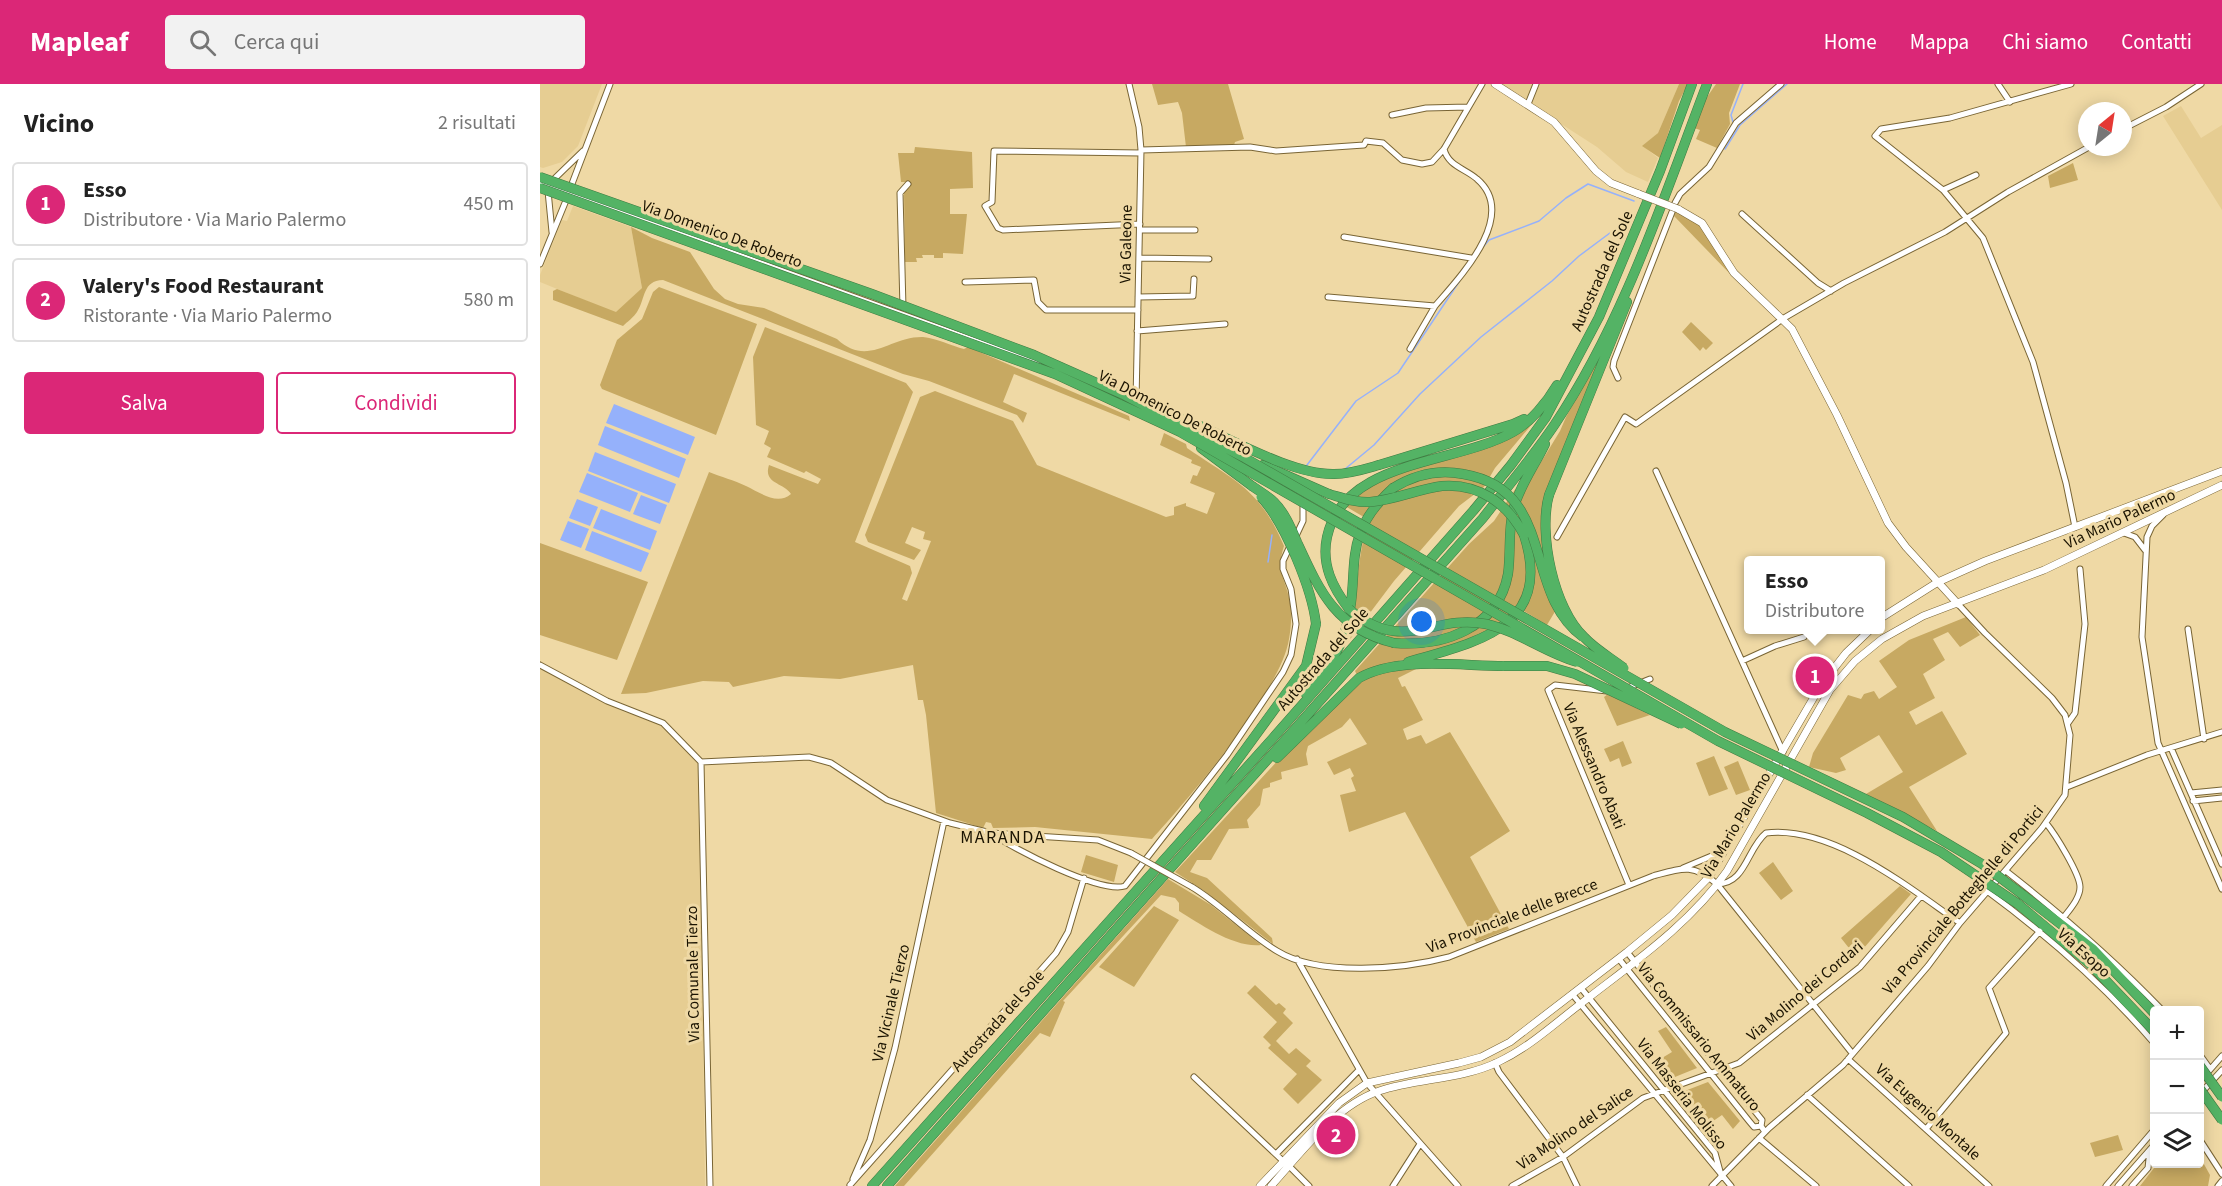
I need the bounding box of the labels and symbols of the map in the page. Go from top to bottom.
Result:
north arrow [2078,102,2132,156]
street label: Via Domenico De Roberto [639,195,805,273]
street label: Via Galeone [1114,204,1138,284]
street label: Autostrada del Sole [1566,207,1638,335]
street label: Via Domenico De Roberto [1095,365,1255,461]
street label: Via Mario Palermo [2061,484,2179,554]
street label: Autostrada del Sole [1272,603,1374,715]
your location [1407,607,1436,636]
pin: 1 [1796,654,1834,698]
street label: Via Alessandro Abati [1557,700,1631,832]
street label: Via Mario Palermo [1696,768,1776,882]
street label: Via Provinciale Botteghelle di Portici [1877,801,2049,999]
district label: MARANDA [960,825,1046,850]
street label: Via Provinciale delle Brecce [1423,873,1601,959]
street label: Via Comunale Tierzo [681,906,705,1042]
street label: Via Esopo [2053,923,2115,983]
street label: Via Molino dei Cordari [1742,936,1868,1046]
street label: Via Vicinale Tierzo [867,942,915,1064]
street label: Via Commissario Ammaturo [1632,958,1766,1116]
street label: Autostrada del Sole [946,965,1050,1077]
street label: Via Masseria Molisso [1632,1034,1732,1154]
street label: Via Eugenio Montale [1870,1059,1986,1165]
street label: Via Molino del Salice [1512,1081,1638,1175]
pin: 2 [1316,1112,1356,1158]

